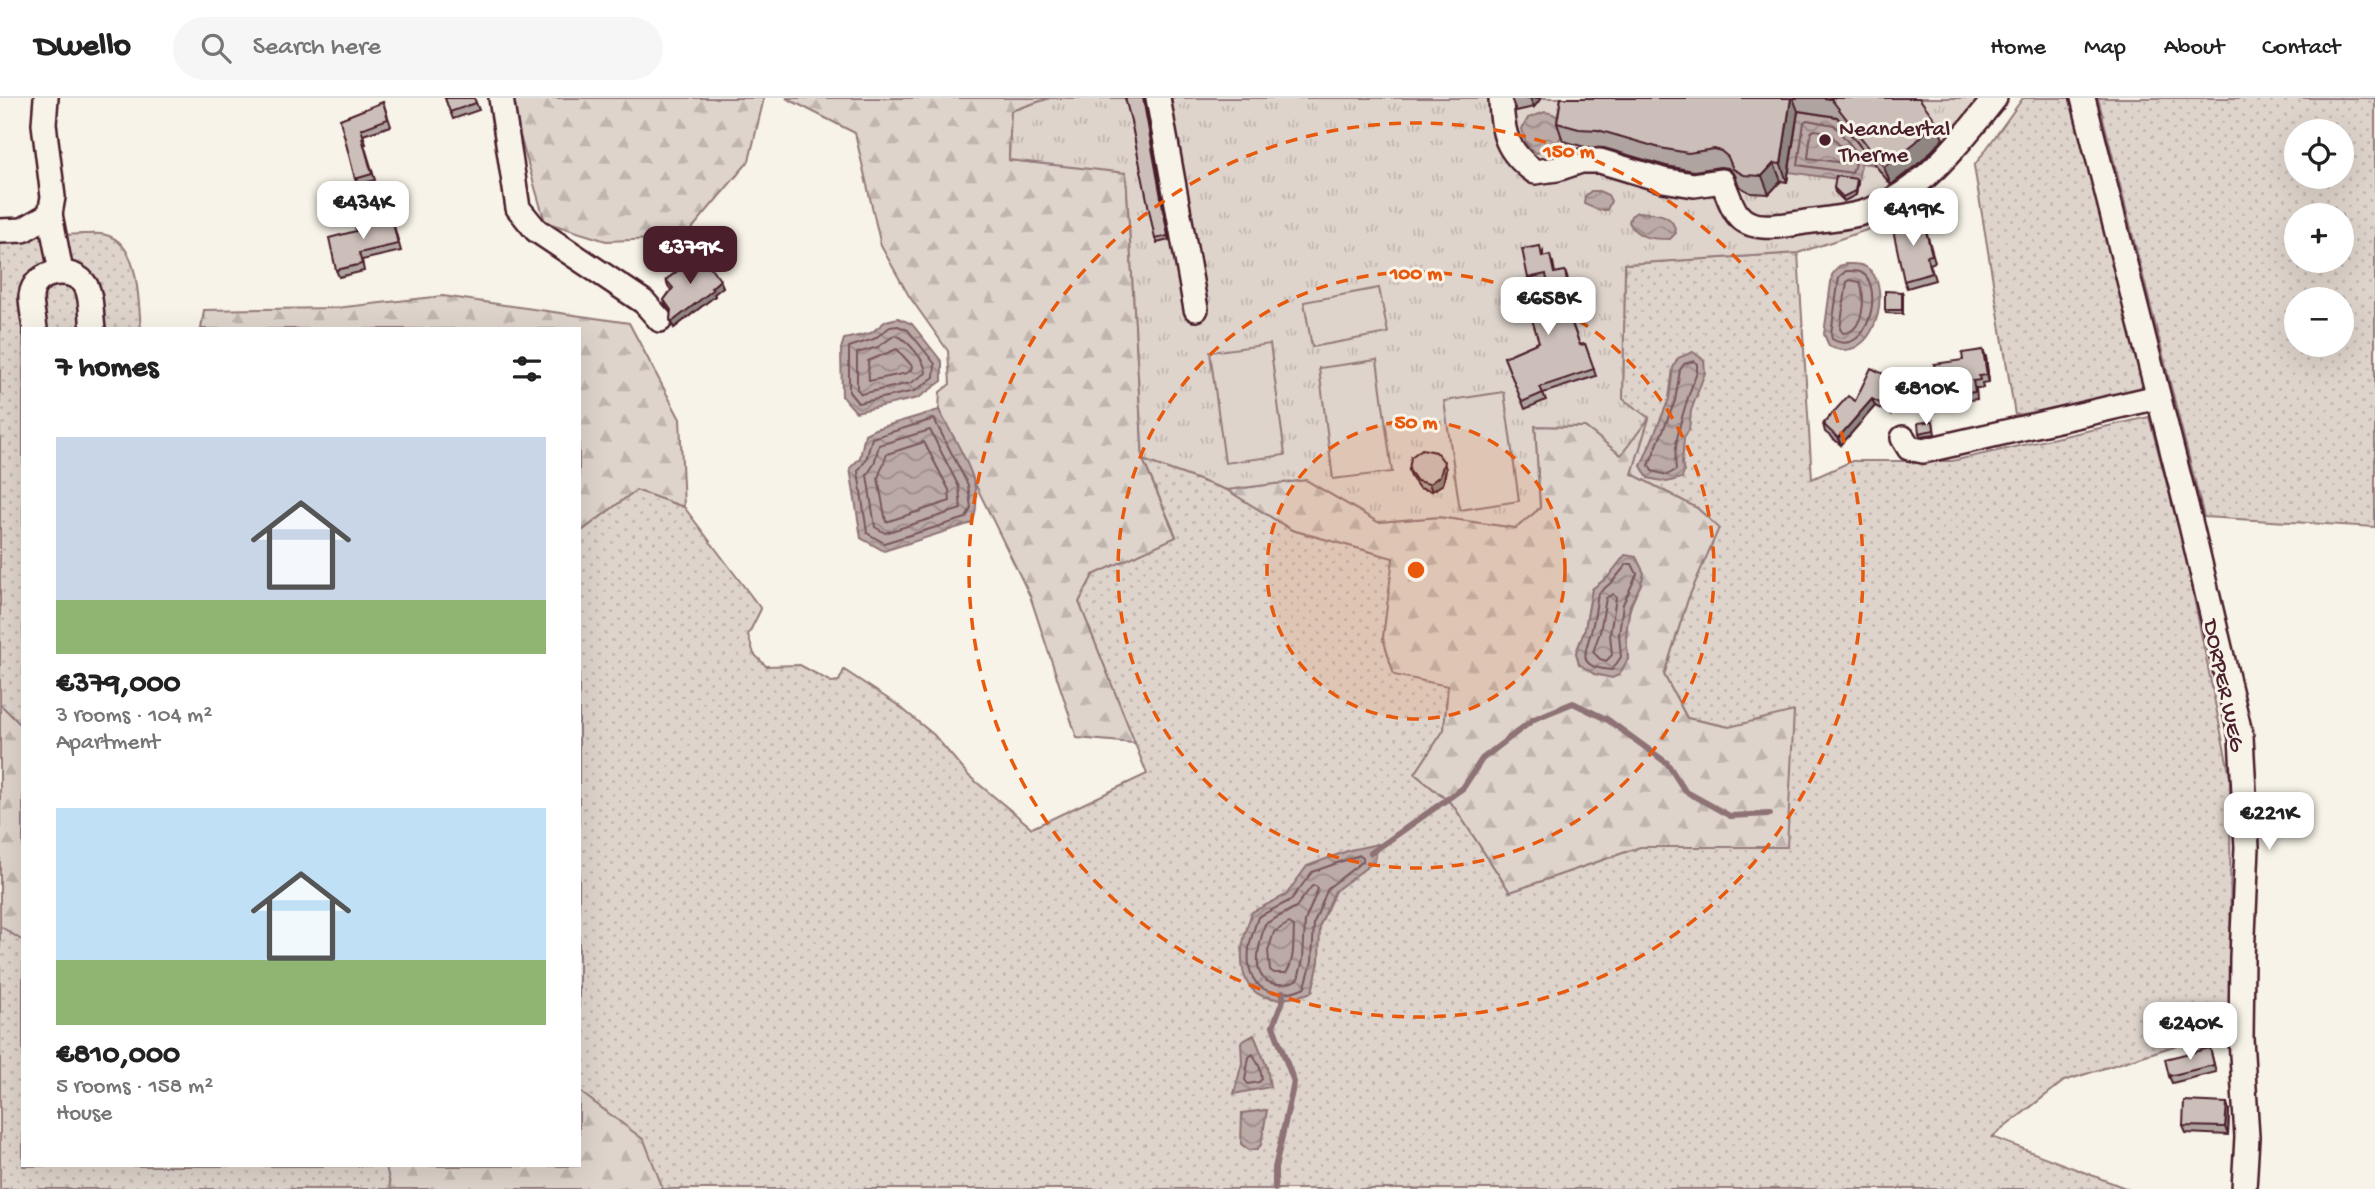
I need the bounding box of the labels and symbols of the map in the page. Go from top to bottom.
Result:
place label: Neandertal Therme [1837,117,1950,170]
marker: Neandertal Therme [1817,132,1833,148]
text: 150 m [1542,141,1595,166]
pin: €434K [314,181,412,241]
pin: €419K [1864,188,1962,248]
pin: €379K [641,226,739,286]
text: 100 m [1389,263,1442,288]
pin: €658K [1499,278,1597,337]
pin: €810K [1877,368,1975,427]
text: 50 m [1395,412,1438,437]
centre of rings [1404,558,1428,582]
street label: DORPER WEG [2195,616,2250,755]
pin: €221K [2220,792,2318,852]
pin: €240K [2141,1002,2239,1062]

